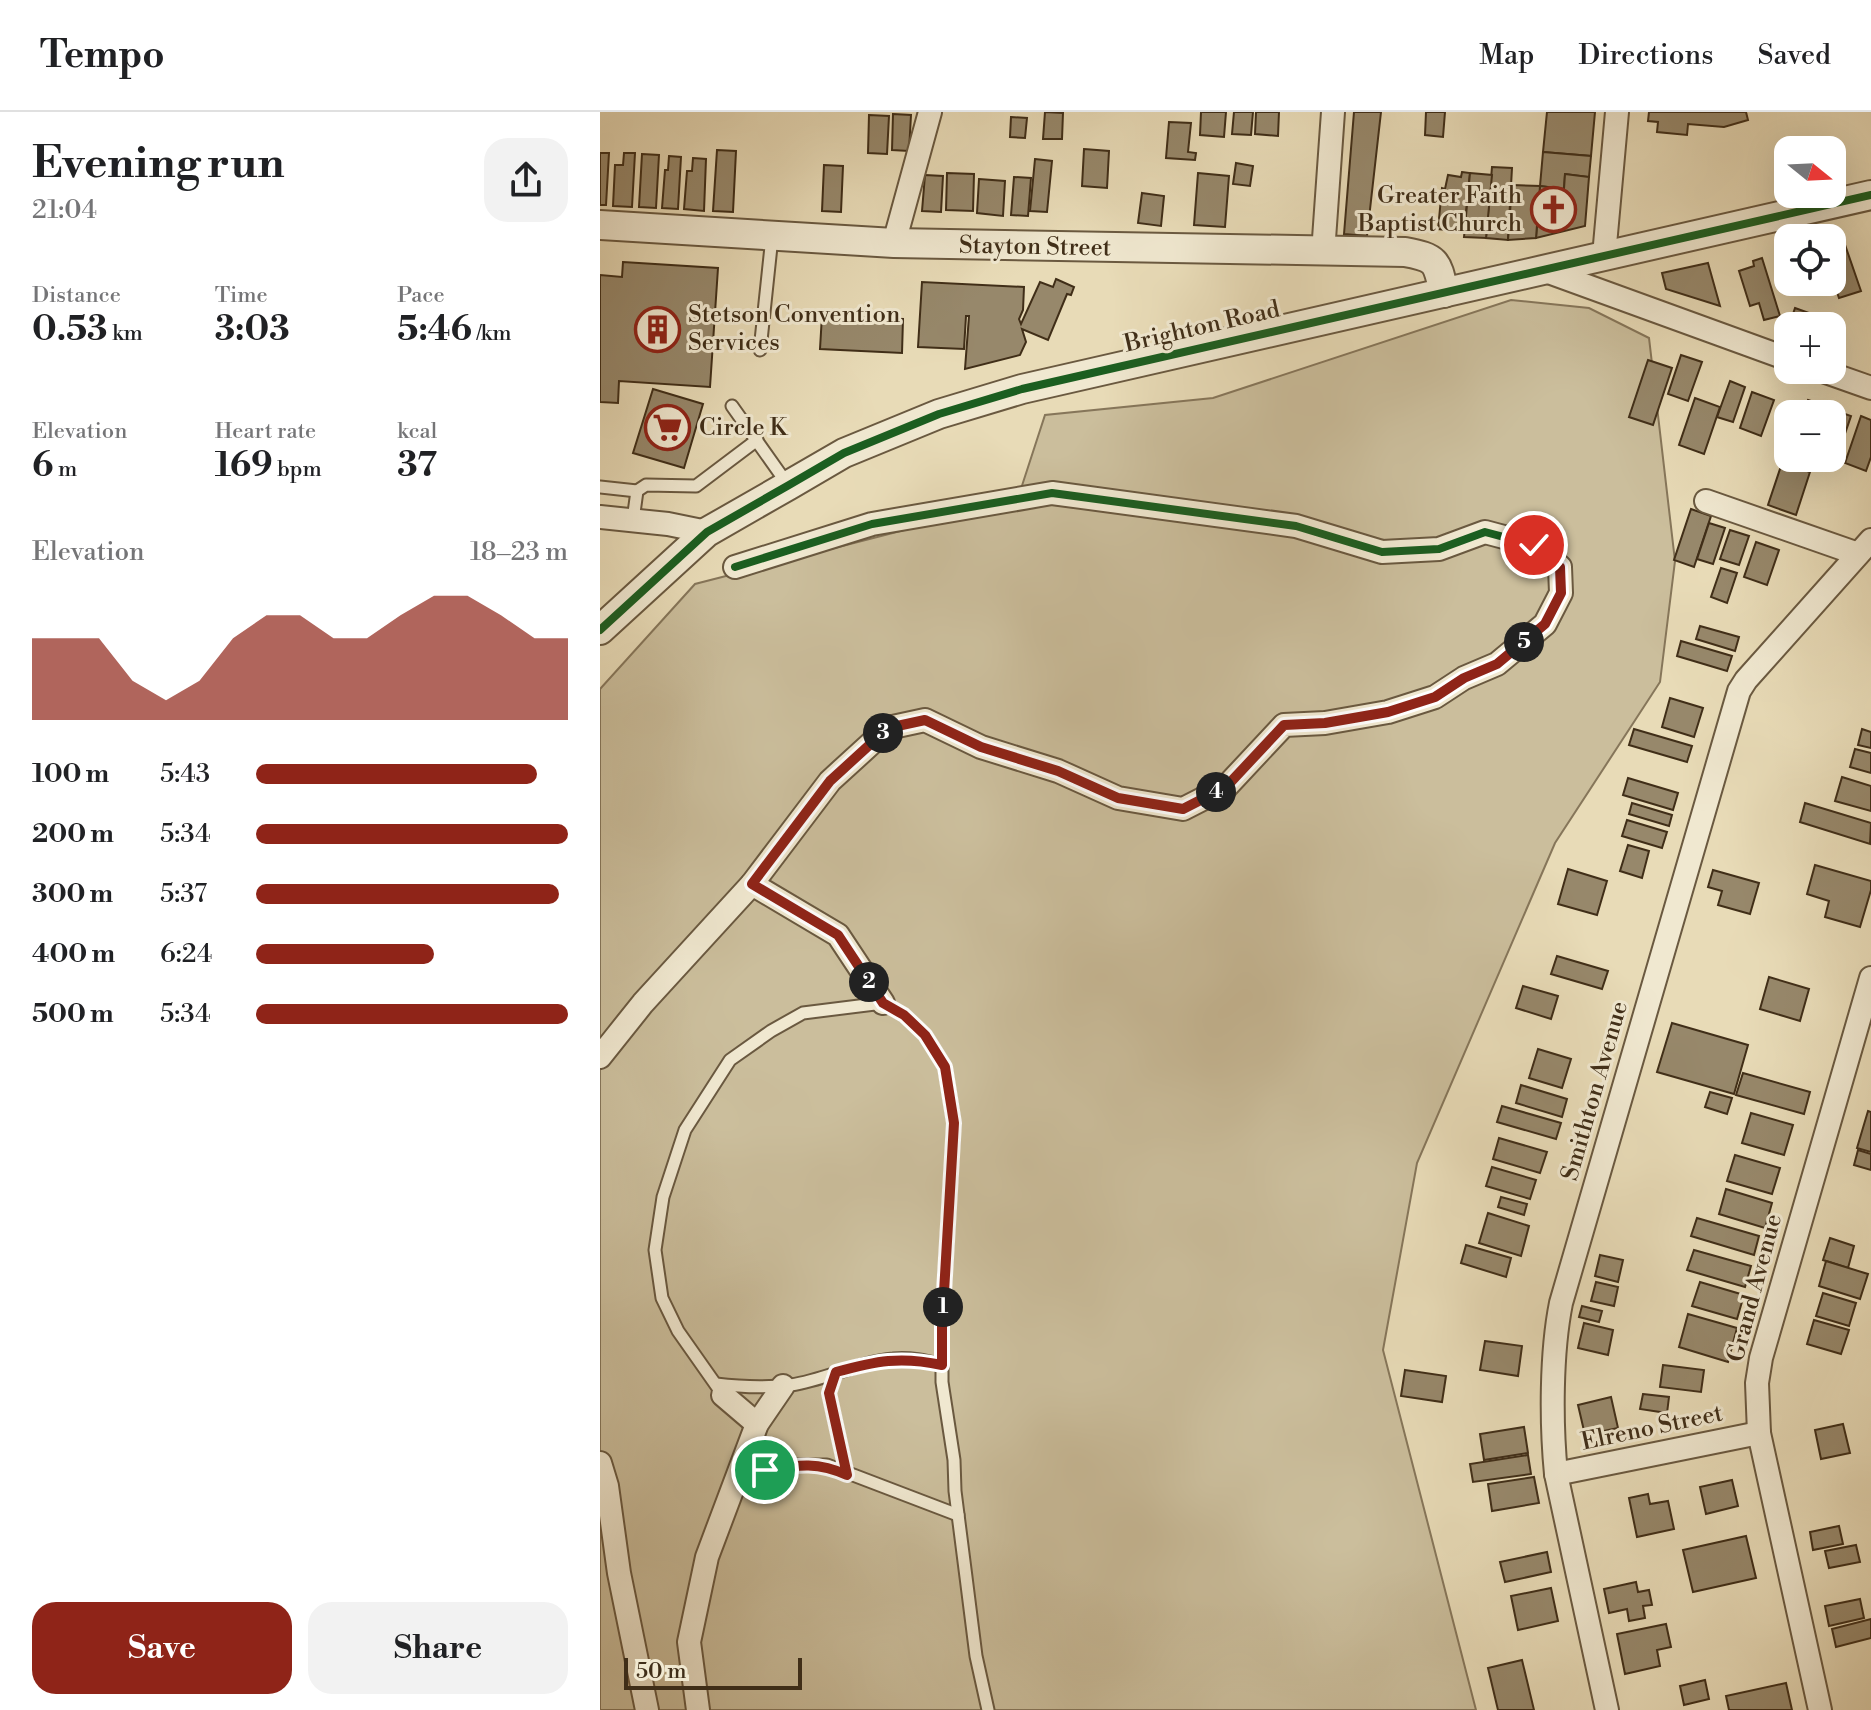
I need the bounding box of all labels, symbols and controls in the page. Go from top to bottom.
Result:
text: Tempo [40,32,165,79]
text: Map [1479,38,1534,73]
text: Directions [1578,38,1713,73]
text: Saved [1757,38,1831,73]
text: Evening run [32,136,285,191]
north arrow [1774,136,1846,208]
map controls [1774,136,1846,472]
button: share [484,138,568,222]
place label: Greater Faith Baptist Church [1357,181,1522,239]
church icon: Greater Faith Baptist Church [1529,186,1577,234]
text: 21:04 [32,194,97,226]
button: locate [1774,224,1846,296]
street label: Stayton Street [959,231,1112,263]
text: Distance [32,282,121,309]
text: Time [215,282,268,309]
text: Pace [397,282,445,309]
street label: Brighton Road [1120,294,1283,360]
place label: Stetson Convention Services [688,300,900,358]
building icon: Stetson Convention Services [633,305,681,353]
text: 0.53 [32,309,108,351]
text: 3:03 [215,309,290,351]
text: 5:46 [397,309,472,351]
button: + [1774,312,1846,384]
text: km [108,320,143,347]
text: /km [472,320,511,347]
button: − [1774,400,1846,472]
supermarket icon: Circle K [644,404,692,452]
place label: Circle K [699,413,789,443]
text: Elevation [32,418,127,445]
text: Heart rate [215,418,316,445]
text: kcal [397,418,437,445]
text: 6 [32,445,53,487]
text: 169 [215,445,273,487]
text: 37 [397,445,437,487]
text: m [53,456,77,483]
text: bpm [273,456,322,483]
pin [1500,511,1568,579]
icon: check [1512,523,1556,567]
text: Elevation [32,536,145,568]
text: 18–23 m [470,536,568,568]
pin: 5 [1504,622,1544,662]
text: 5 [1517,628,1531,655]
pin: 3 [863,713,903,753]
text: 3 [876,719,890,746]
text: 100 m [32,758,109,790]
text: 5:43 [160,758,210,790]
pin: 4 [1196,772,1236,812]
text: 4 [1209,778,1223,805]
text: 200 m [32,818,114,850]
text: 5:34 [160,818,210,850]
text: 300 m [32,878,113,910]
text: 5:37 [160,878,207,910]
text: 400 m [32,938,115,970]
text: 6:24 [160,938,212,970]
pin: 2 [849,962,889,1002]
text: 2 [862,968,876,995]
text: 500 m [32,998,114,1030]
text: 5:34 [160,998,210,1030]
street label: Smithton Avenue [1555,998,1635,1184]
street label: Grand Avenue [1721,1211,1789,1365]
pin: 1 [923,1287,963,1327]
text: 1 [938,1293,948,1320]
street label: Elreno Street [1579,1398,1726,1458]
pin [731,1436,799,1504]
icon: arrive [743,1448,787,1492]
button: Save [32,1602,292,1694]
button: Share [308,1602,568,1694]
scale bar [624,1654,802,1690]
text: 50 m [636,1658,687,1685]

